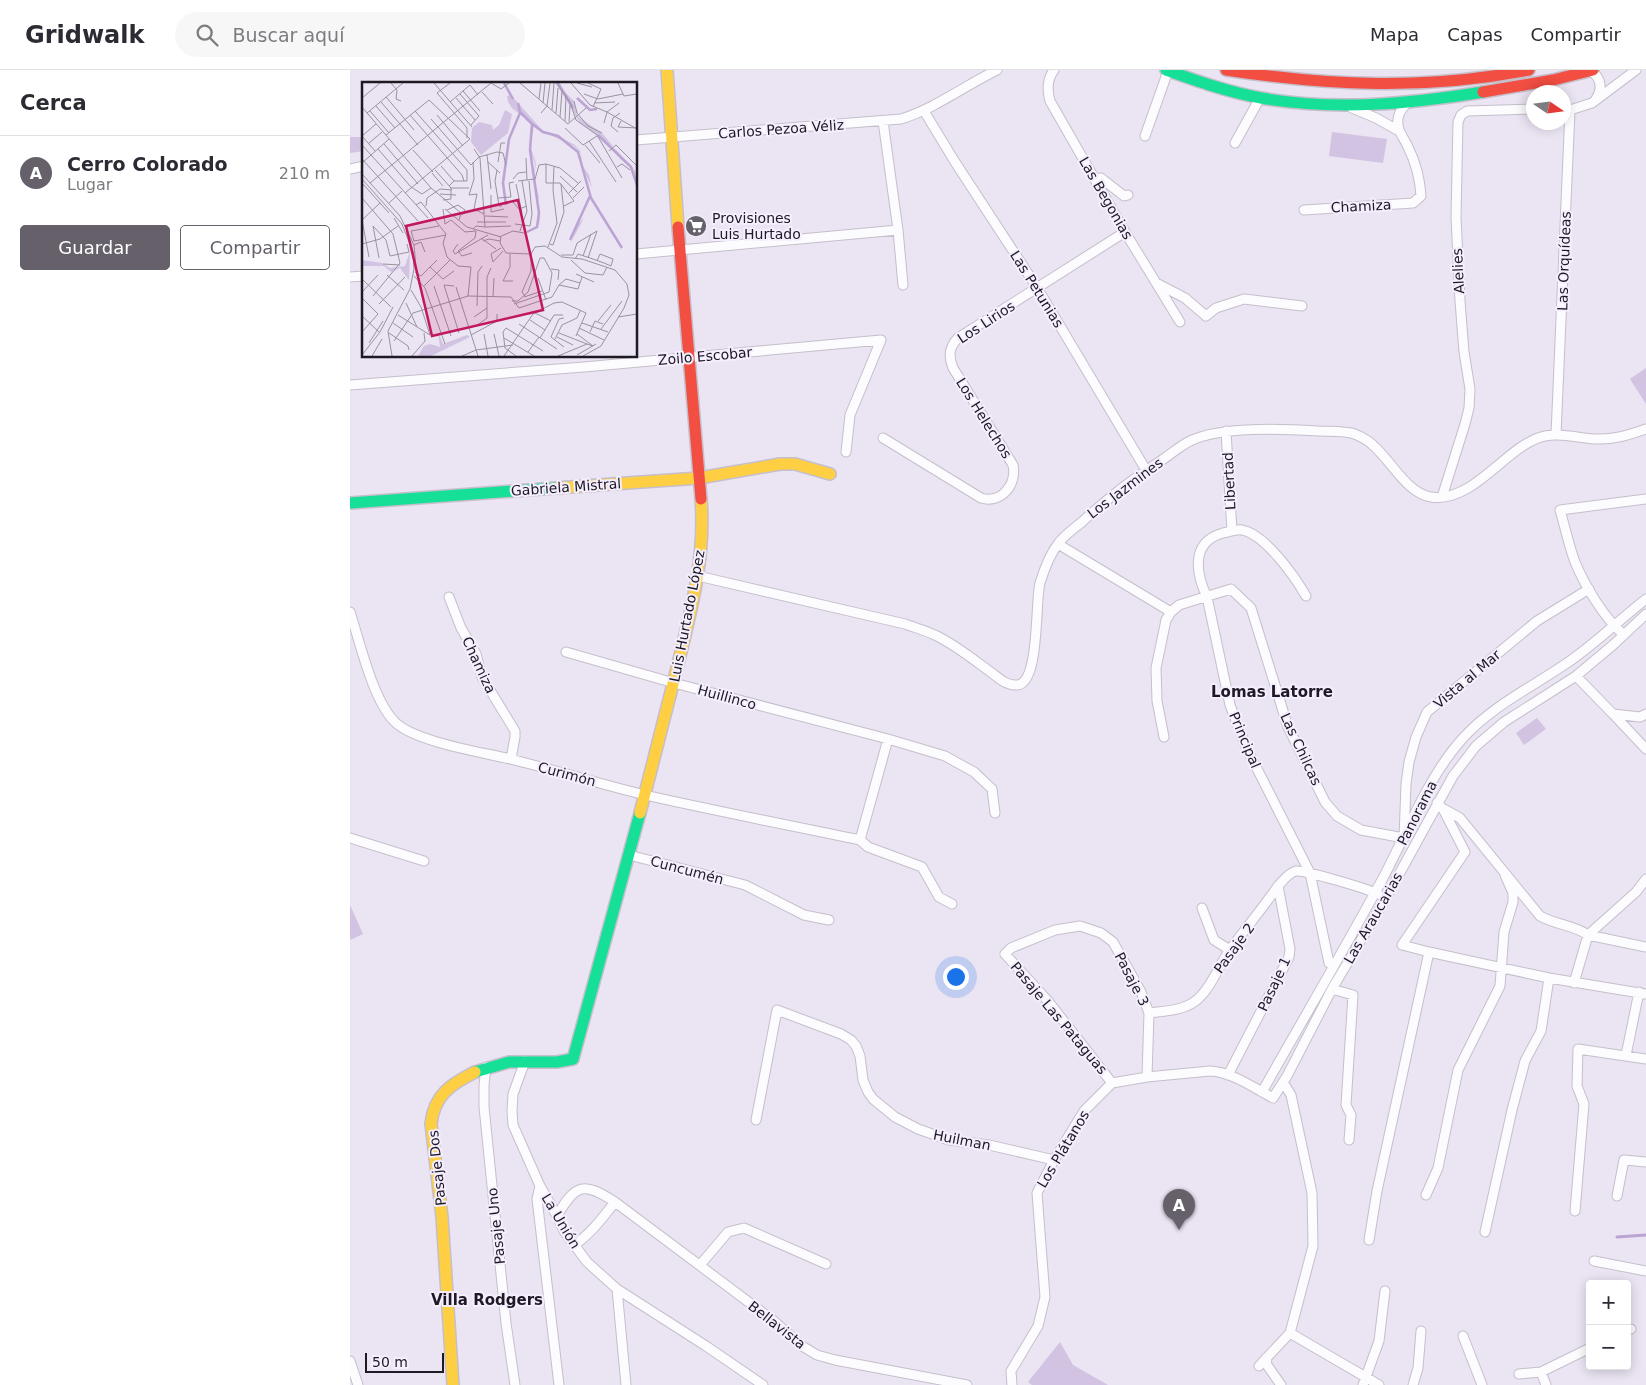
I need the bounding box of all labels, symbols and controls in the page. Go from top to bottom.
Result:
search box [175,12,525,57]
text: Gridwalk [25,21,145,49]
icon: search [193,21,221,49]
text: Buscar aquí [233,24,344,46]
text: Mapa [1370,24,1419,45]
text: Capas [1447,24,1503,45]
text: Compartir [1531,24,1621,45]
inset map [362,82,638,358]
north arrow [1526,85,1571,130]
text: Cerca [20,91,87,115]
street label: Carlos Pezoa Véliz [718,117,844,141]
text: Cerro Colorado [67,153,228,175]
street label: Las Begonias [1076,154,1136,242]
text: A [30,164,42,183]
text: 210 m [279,164,330,183]
text: Lugar [67,175,112,194]
street label: Chamiza [1330,196,1392,216]
place label: Provisiones Luis Hurtado [712,210,801,242]
street label: Las Orquídeas [1554,211,1574,311]
supermarket icon: Provisiones Luis Hurtado [684,214,708,238]
button: Guardar [20,225,170,270]
button: Compartir [180,225,330,270]
street label: Las Petunias [1007,248,1067,330]
street label: Alelies [1449,248,1467,294]
street label: Los Lirios [954,298,1018,346]
street label: Zoilo Escobar [657,344,753,368]
street label: Los Helechos [953,375,1015,461]
street label: Libertad [1219,452,1239,510]
street label: Los Jazmines [1084,454,1166,522]
street label: Gabriela Mistral [510,475,622,499]
street label: Luis Hurtado López [666,549,708,683]
street label: Chamiza [459,634,499,696]
street label: Vista al Mar [1430,646,1504,712]
street label: Huillinco [696,681,758,713]
district label: Lomas Latorre [1211,683,1333,701]
street label: Principal [1226,709,1264,771]
street label: Las Chilcas [1277,710,1325,788]
street label: Curimón [536,759,598,789]
street label: Panorama [1394,778,1440,848]
street label: Cuncumén [649,853,725,887]
street label: Las Araucarias [1340,870,1406,966]
street label: Pasaje 2 [1210,920,1258,976]
street label: Pasaje 3 [1112,949,1152,1009]
street label: Pasaje 1 [1254,954,1294,1014]
street label: Pasaje Las Pataguas [1007,959,1111,1077]
your location [943,964,969,990]
street label: Los Plátanos [1034,1107,1092,1191]
street label: Huilman [932,1127,992,1153]
street label: Pasaje Dos [425,1129,449,1207]
street label: Pasaje Uno [484,1187,508,1265]
pin: A [1163,1189,1195,1230]
street label: La Unión [538,1191,584,1251]
map controls [1586,1280,1631,1370]
button: + [1586,1280,1631,1325]
district label: Villa Rodgers [431,1291,543,1309]
street label: Bellavista [745,1298,809,1352]
button: − [1586,1325,1631,1370]
scale bar [365,1350,444,1373]
text: 50 m [372,1354,408,1370]

